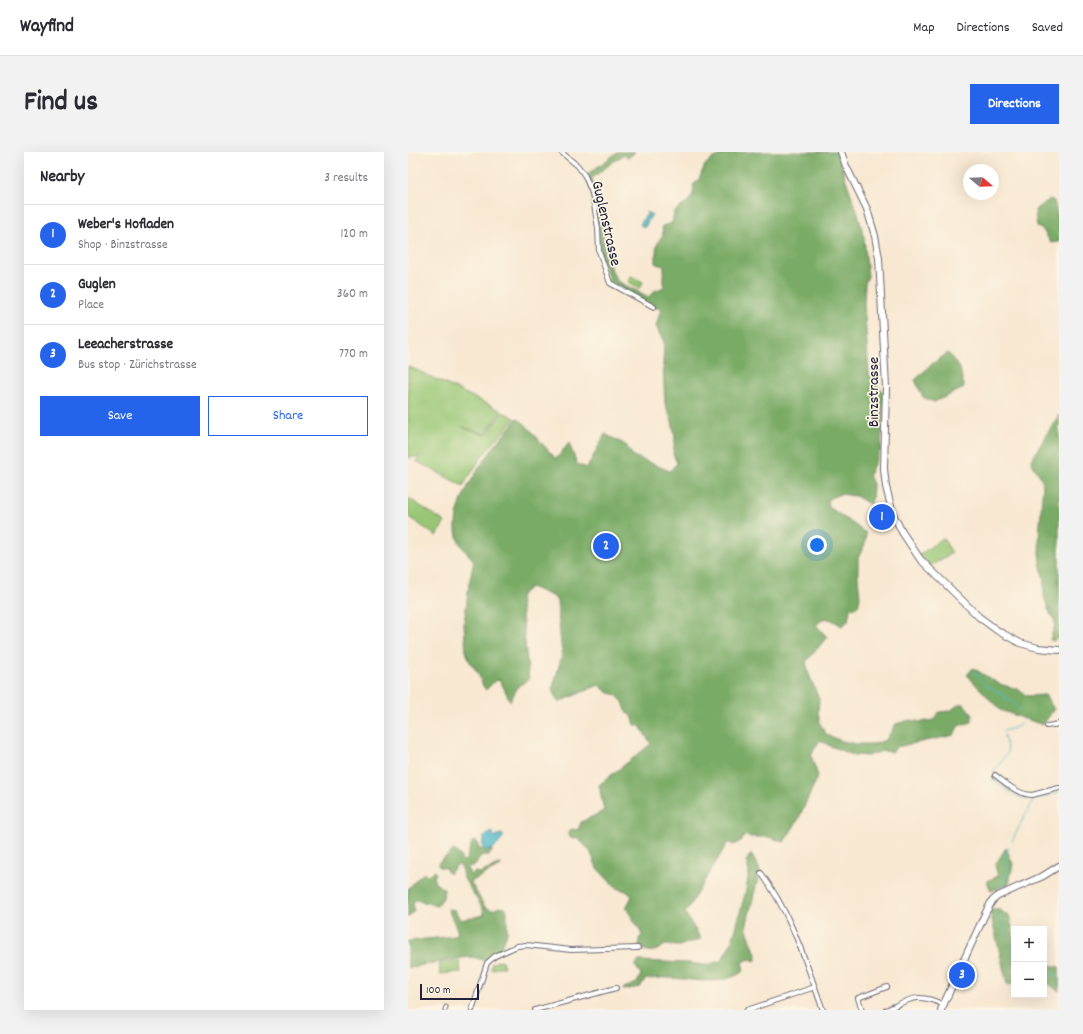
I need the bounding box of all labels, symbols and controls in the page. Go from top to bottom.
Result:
text: Wayfind [20,14,74,41]
text: Map [913,18,935,38]
text: Directions [957,18,1010,38]
text: Saved [1032,18,1063,38]
text: Find us [24,84,98,124]
button: Directions [970,84,1059,124]
north arrow [963,164,999,200]
text: Nearby [40,166,84,190]
text: 3 results [324,169,368,188]
street label: Guglenstrasse [585,179,627,268]
text: Weber's Hofladen [78,214,174,236]
text: 1 [52,225,54,244]
text: 120 m [340,225,368,244]
text: Shop · Binzstrasse [78,236,168,255]
text: Guglen [78,274,116,296]
text: 2 [50,285,56,304]
text: 360 m [337,285,368,304]
text: Place [78,296,104,315]
text: Leeacherstrasse [78,334,173,356]
text: 3 [50,345,56,364]
text: 770 m [339,345,368,364]
text: Bus stop · Zürichstrasse [78,356,197,375]
street label: Binzstrasse [863,357,886,427]
button: Save [40,396,200,436]
button: Share [208,396,368,436]
pin: 1 [869,502,895,532]
pin: 2 [593,531,619,561]
your location [807,535,827,555]
map controls [1011,926,1047,998]
button: + [1011,926,1047,962]
pin: 3 [949,960,975,990]
button: − [1011,962,1047,998]
scale bar [420,982,479,1001]
text: 100 m [426,983,450,999]

